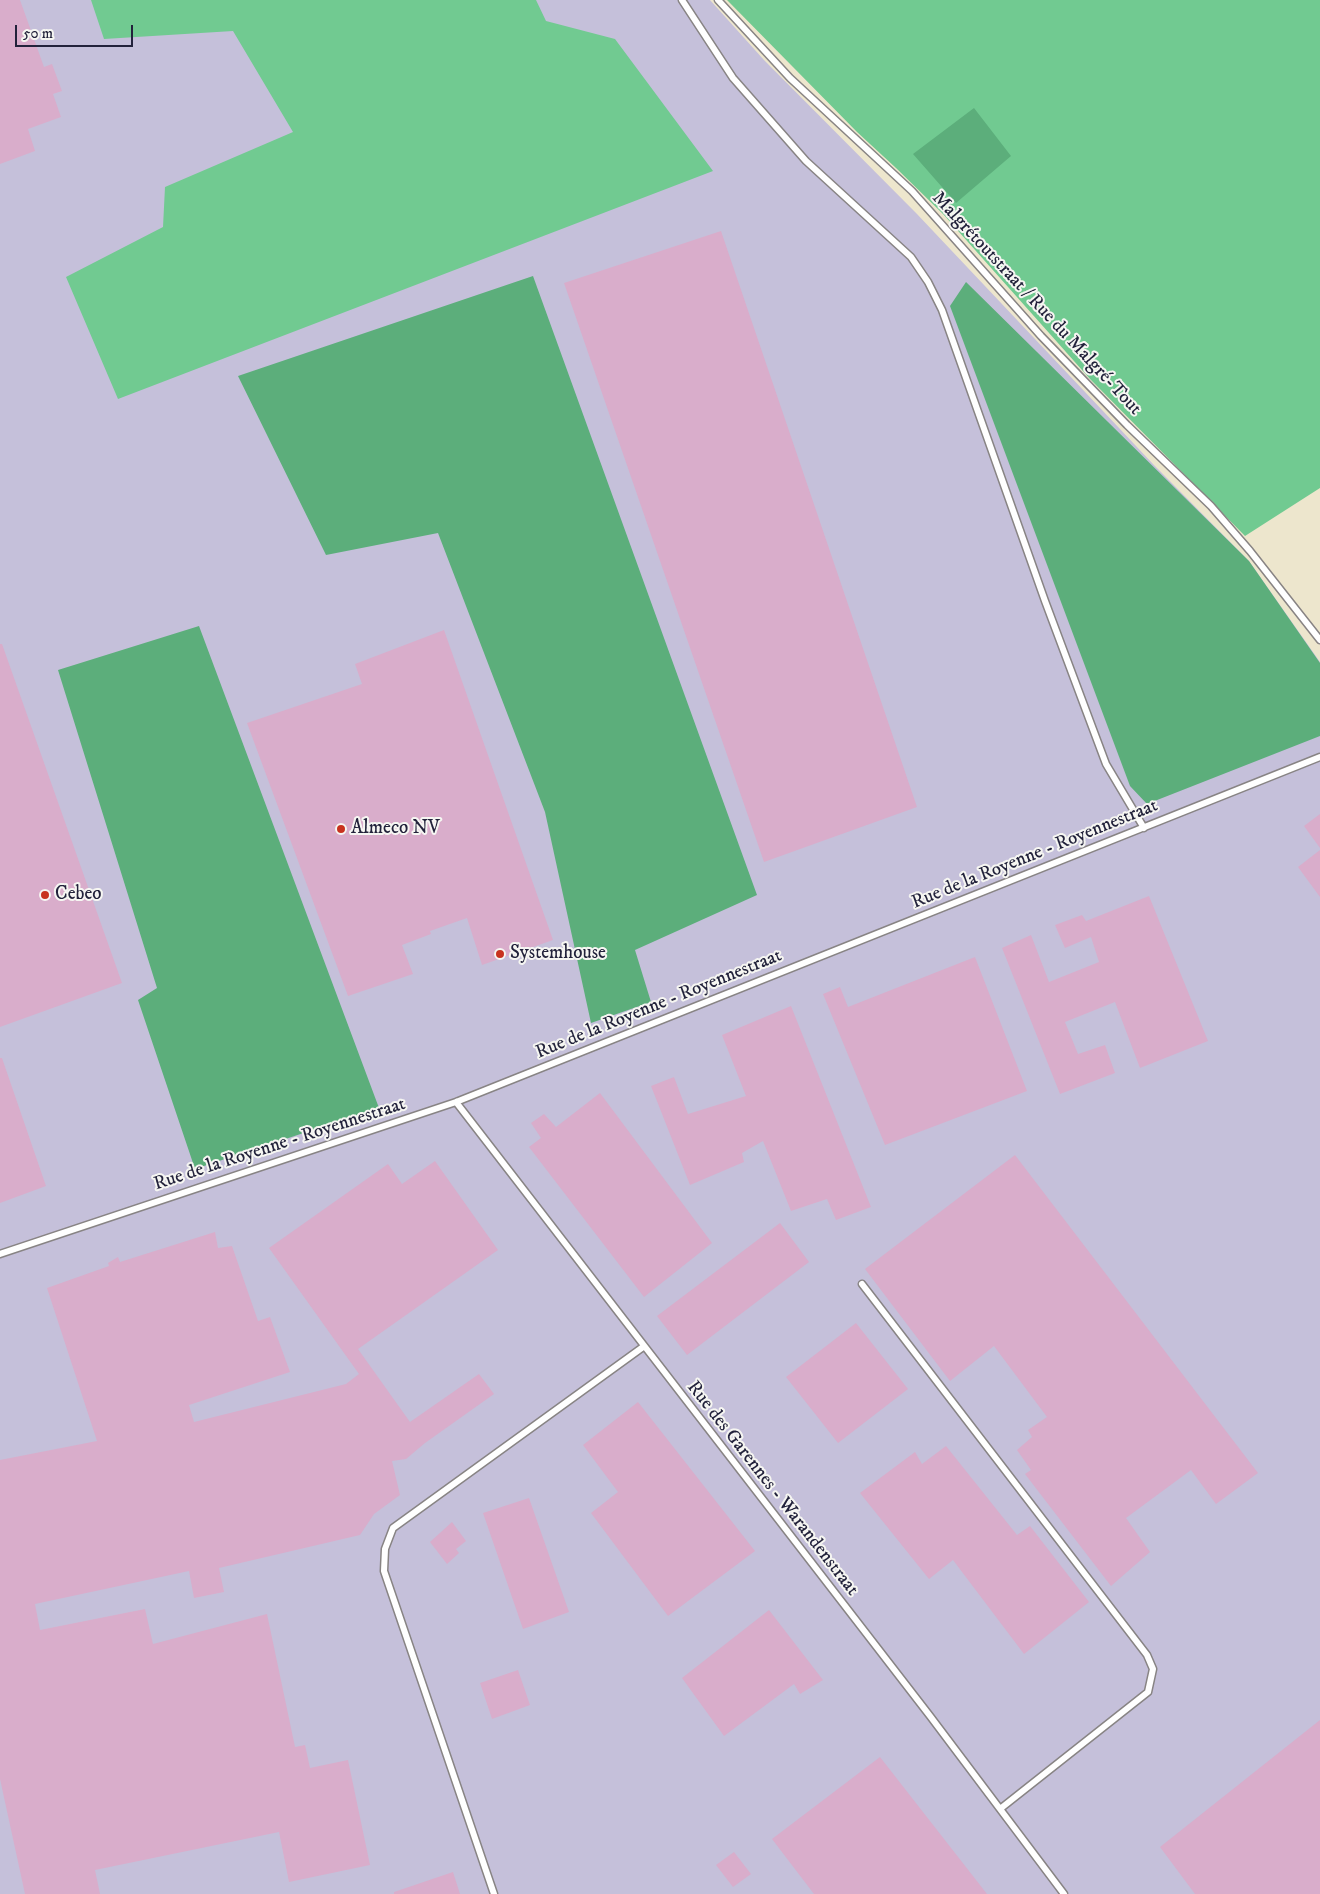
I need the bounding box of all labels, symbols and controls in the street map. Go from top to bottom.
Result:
scale bar [18,15,135,47]
text: 50 m [23,24,53,43]
street label: Malgrétoutstraat / Rue du Malgré-Tout [926,187,1146,421]
street label: Rue de la Royenne - Royennestraat [909,795,1161,915]
place label: Almeco NV [351,818,440,840]
marker: Almeco NV [335,823,347,835]
place label: Cebeo [55,884,102,906]
marker: Cebeo [39,889,51,901]
place label: Systemhouse [510,943,606,965]
street label: Rue de la Royenne - Royennestraat [533,945,785,1065]
marker: Systemhouse [494,948,506,960]
street label: Rue de la Royenne - Royennestraat [151,1093,409,1197]
street label: Rue des Garennes - Warandenstraat [681,1377,863,1601]

